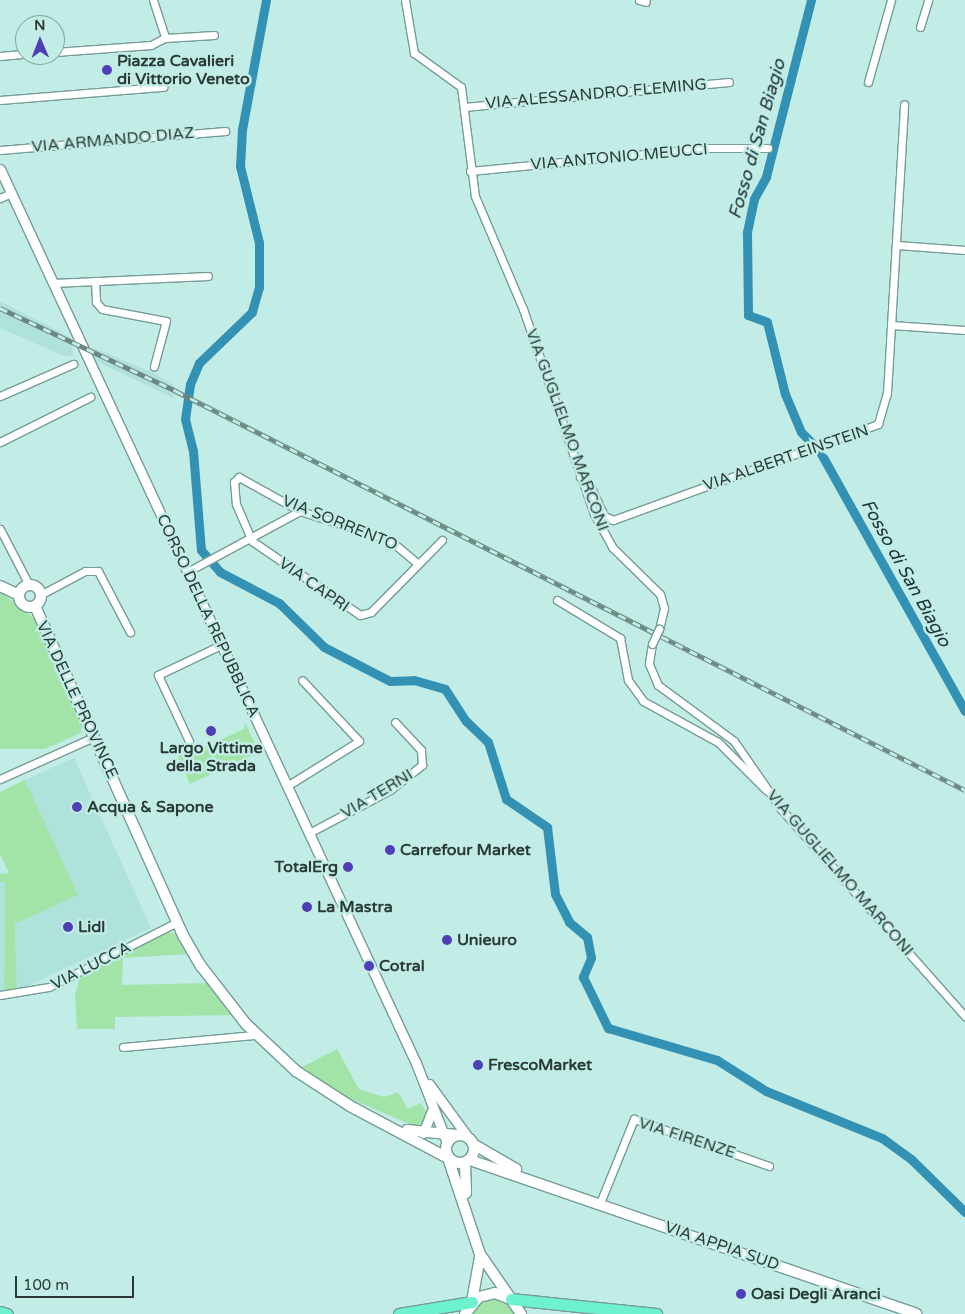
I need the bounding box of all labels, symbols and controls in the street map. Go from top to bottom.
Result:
north arrow [15,15,65,65]
text: N [34,17,46,34]
place label: Piazza Cavalieri di Vittorio Veneto [117,51,250,89]
water label: Fosso di San Biagio [724,57,790,221]
marker: Piazza Cavalieri di Vittorio Veneto [101,64,113,76]
street label: VIA ALESSANDRO FLEMING [484,75,708,113]
street label: VIA ARMANDO DIAZ [31,123,195,157]
street label: VIA ANTONIO MEUCCI [530,140,708,174]
street label: VIA GUGLIELMO MARCONI [521,326,613,534]
street label: VIA ALBERT EINSTEIN [701,421,871,495]
street label: VIA SORRENTO [279,491,401,555]
water label: Fosso di San Biagio [857,496,955,650]
street label: CORSO DELLA REPUBBLICA [152,511,264,721]
street label: VIA CAPRI [275,554,353,616]
street label: VIA DELLE PROVINCE [32,618,122,782]
marker: Largo Vittime della Strada [205,725,217,737]
place label: Largo Vittime della Strada [160,738,262,776]
street label: VIA TERNI [338,765,416,823]
street label: VIA GUGLIELMO MARCONI [763,786,917,960]
place label: Acqua & Sapone [87,797,214,817]
marker: Acqua & Sapone [71,801,83,813]
place label: Carrefour Market [400,840,531,860]
marker: Carrefour Market [384,844,396,856]
place label: TotalErg [275,857,338,877]
marker: TotalErg [342,861,354,873]
place label: La Mastra [317,897,393,917]
marker: La Mastra [301,901,313,913]
place label: Lidl [78,917,105,937]
marker: Lidl [62,921,74,933]
place label: Unieuro [457,930,517,950]
marker: Unieuro [441,934,453,946]
street label: VIA LUCCA [48,938,134,994]
place label: Cotral [379,956,425,976]
marker: Cotral [363,960,375,972]
place label: FrescoMarket [488,1055,592,1075]
marker: FrescoMarket [472,1059,484,1071]
street label: VIA FIRENZE [636,1113,738,1163]
street label: VIA APPIA SUD [662,1217,782,1275]
scale bar [18,1266,136,1298]
text: 100 m [23,1276,69,1294]
place label: Oasi Degli Aranci [751,1284,881,1304]
marker: Oasi Degli Aranci [735,1288,747,1300]

